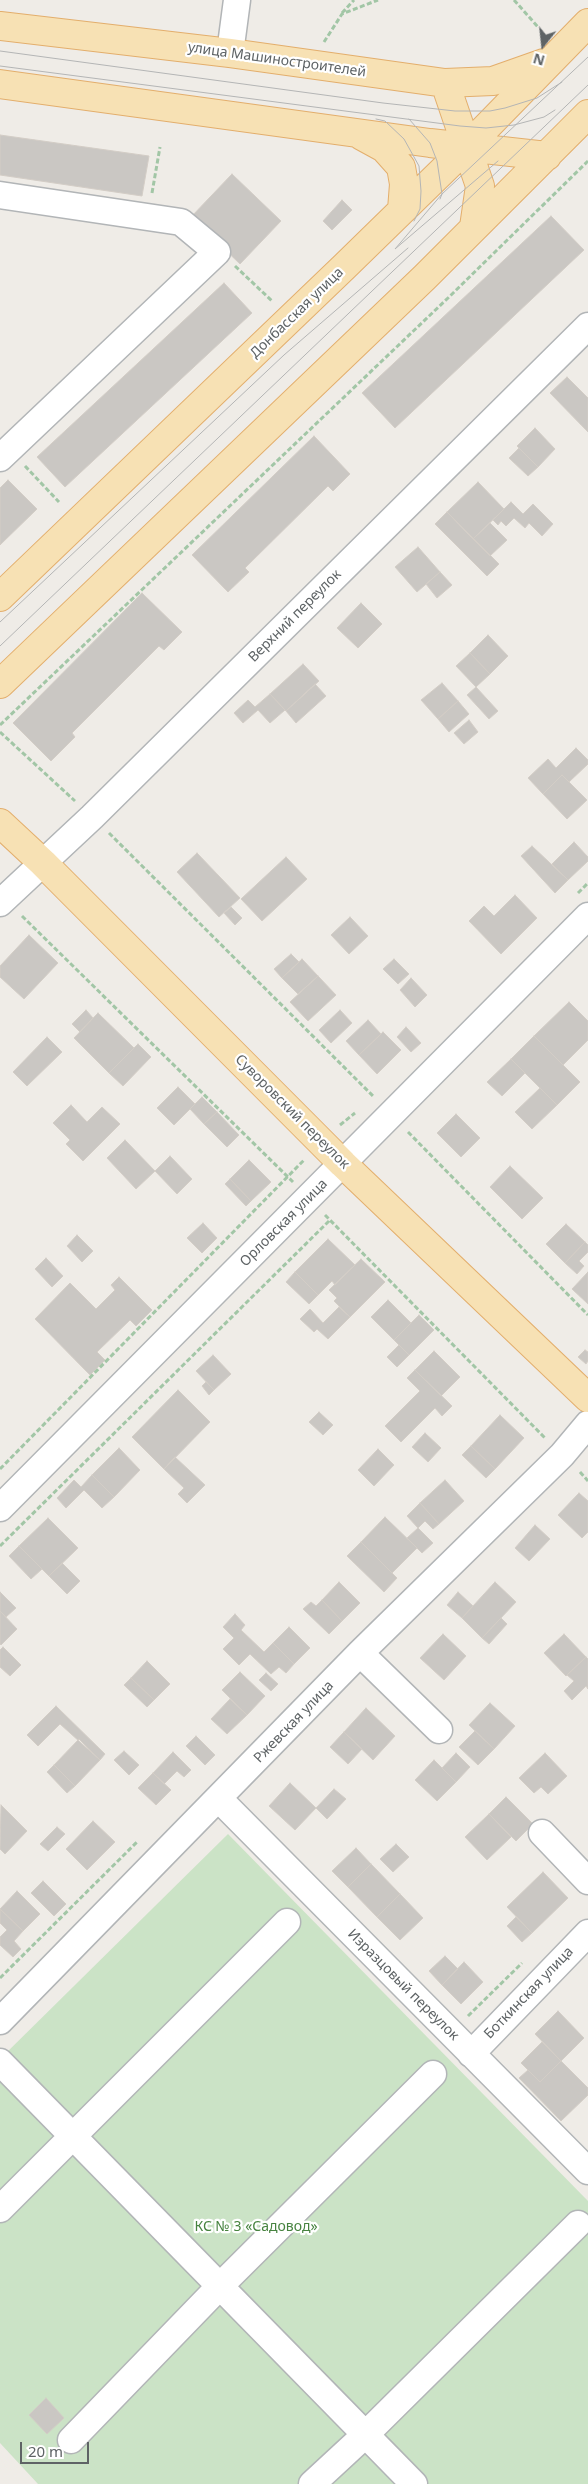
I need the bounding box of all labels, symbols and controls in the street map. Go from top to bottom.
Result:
north arrow [518,20,568,70]
street label: улица Машиностроителей [187,39,367,81]
text: N [531,49,547,71]
street label: Донбасская улица [247,264,347,362]
street label: Верхний переулок [245,566,345,666]
street label: Суворовский переулок [231,1051,353,1173]
street label: Орловская улица [237,1176,331,1270]
street label: Ржевская улица [251,1677,337,1767]
street label: Изразцовый переулок [344,1926,462,2044]
street label: Боткинская улица [481,1944,577,2042]
park label: КС № 3 «Садовод» [194,2219,318,2235]
scale bar [22,2432,91,2464]
text: 20 m [28,2441,63,2461]

